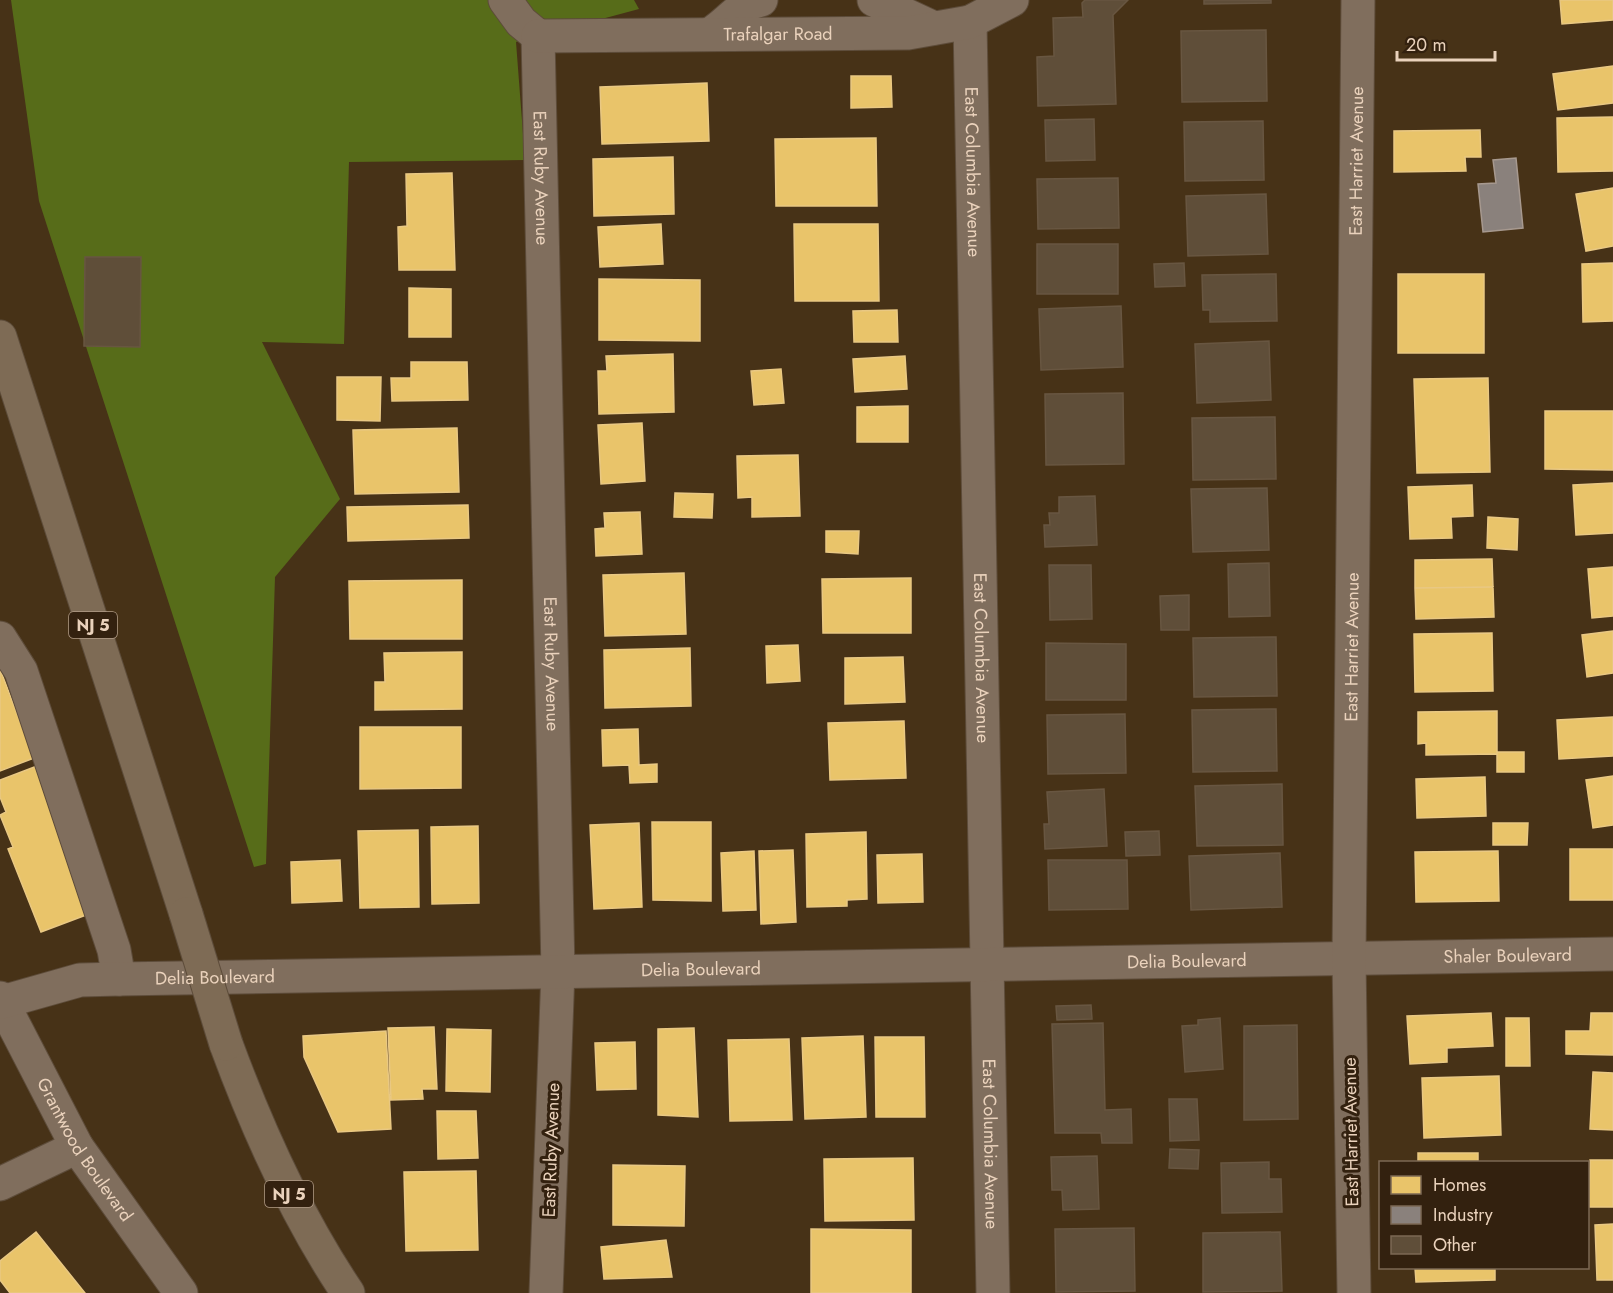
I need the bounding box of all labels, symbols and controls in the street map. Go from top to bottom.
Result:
street label: Trafalgar Road [723,21,833,47]
scale bar [1397,24,1494,62]
text: 20 m [1406,32,1446,58]
street label: East Columbia Avenue [958,86,987,257]
street label: East Harriet Avenue [1343,86,1370,236]
street label: East Ruby Avenue [527,110,555,246]
street label: East Columbia Avenue [967,572,996,743]
street label: East Harriet Avenue [1338,572,1366,722]
street label: East Ruby Avenue [537,596,566,731]
road number: NJ 5 [69,612,117,638]
street label: Shaler Boulevard [1443,942,1572,970]
street label: Delia Boulevard [1127,947,1247,975]
street label: Delia Boulevard [641,955,761,983]
street label: Delia Boulevard [155,963,275,991]
street label: East Harriet Avenue [1337,1057,1365,1207]
street label: East Columbia Avenue [976,1058,1005,1229]
street label: Grantwood Boulevard [30,1073,139,1227]
street label: East Ruby Avenue [536,1082,566,1218]
legend [1379,1161,1589,1269]
text: Homes [1433,1172,1486,1198]
road number: NJ 5 [265,1181,313,1207]
text: Industry [1433,1202,1493,1228]
text: Other [1433,1232,1477,1258]

